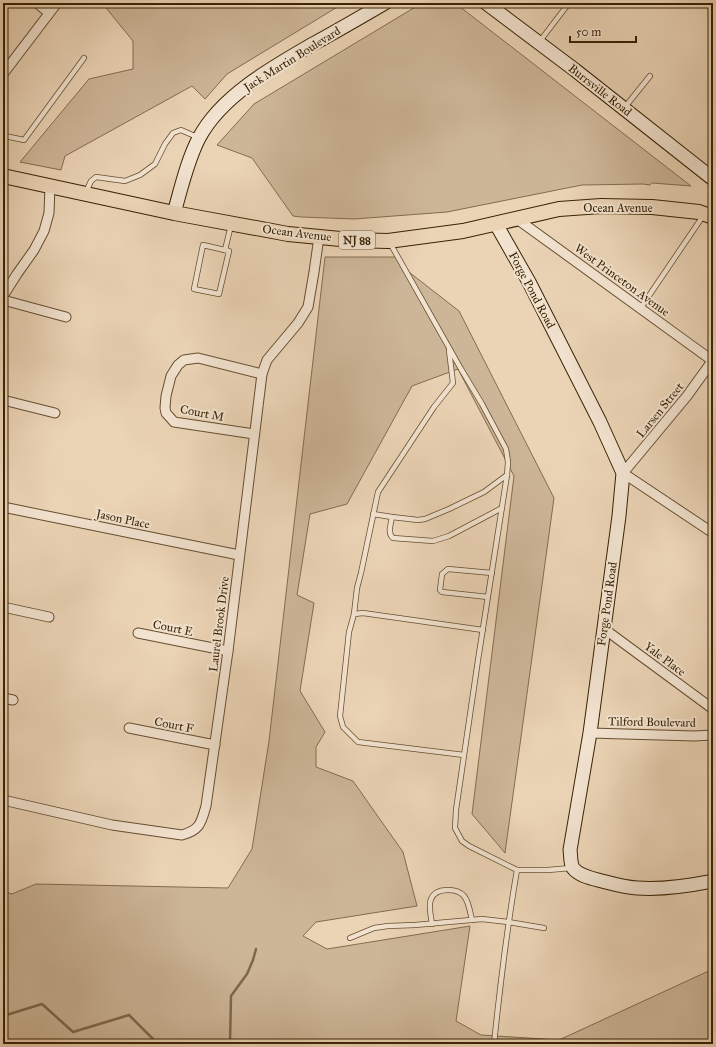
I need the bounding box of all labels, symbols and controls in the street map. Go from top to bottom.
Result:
scale bar [570,18,636,44]
street label: Jack Martin Boulevard [239,24,343,96]
text: 50 m [576,25,601,39]
street label: Burrsville Road [566,61,634,119]
street label: Ocean Avenue [583,201,653,215]
street label: Ocean Avenue [262,222,332,244]
road number: NJ 88 [339,231,375,249]
street label: West Princeton Avenue [572,241,672,319]
street label: Forge Pond Road [505,249,558,331]
street label: Larsen Street [634,379,687,440]
street label: Court M [179,402,225,424]
street label: Jason Place [93,506,151,532]
street label: Forge Pond Road [594,561,621,647]
street label: Laurel Brook Drive [206,575,232,673]
street label: Court E [152,617,195,639]
street label: Yale Place [642,639,688,679]
street label: Court F [153,714,195,736]
street label: Tilford Boulevard [608,714,696,730]

